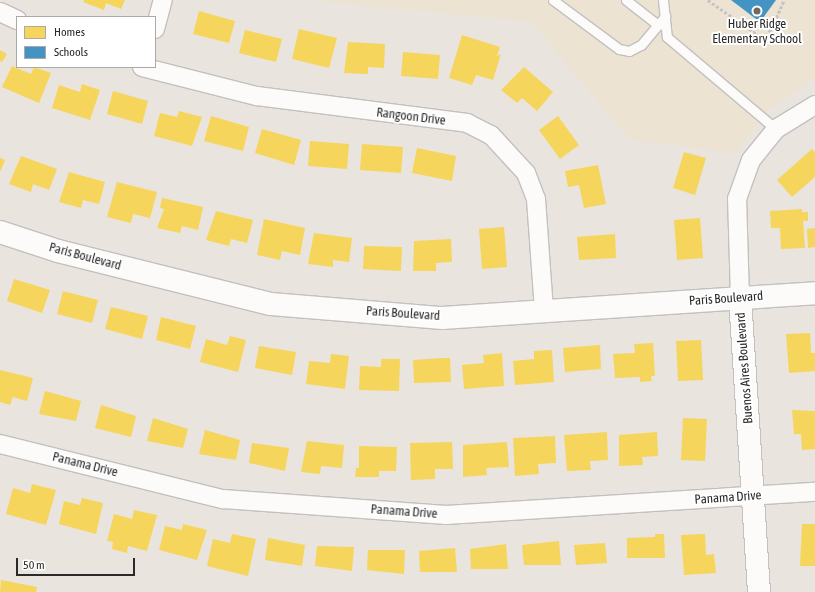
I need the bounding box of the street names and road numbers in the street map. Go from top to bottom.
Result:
street label: Rangoon Drive [375,105,447,129]
street label: Paris Boulevard [47,240,123,274]
street label: Paris Boulevard [688,289,764,309]
street label: Paris Boulevard [365,304,441,324]
street label: Buenos Aires Boulevard [733,312,757,424]
street label: Panama Drive [51,449,119,481]
street label: Panama Drive [694,488,762,508]
street label: Panama Drive [370,502,438,522]

